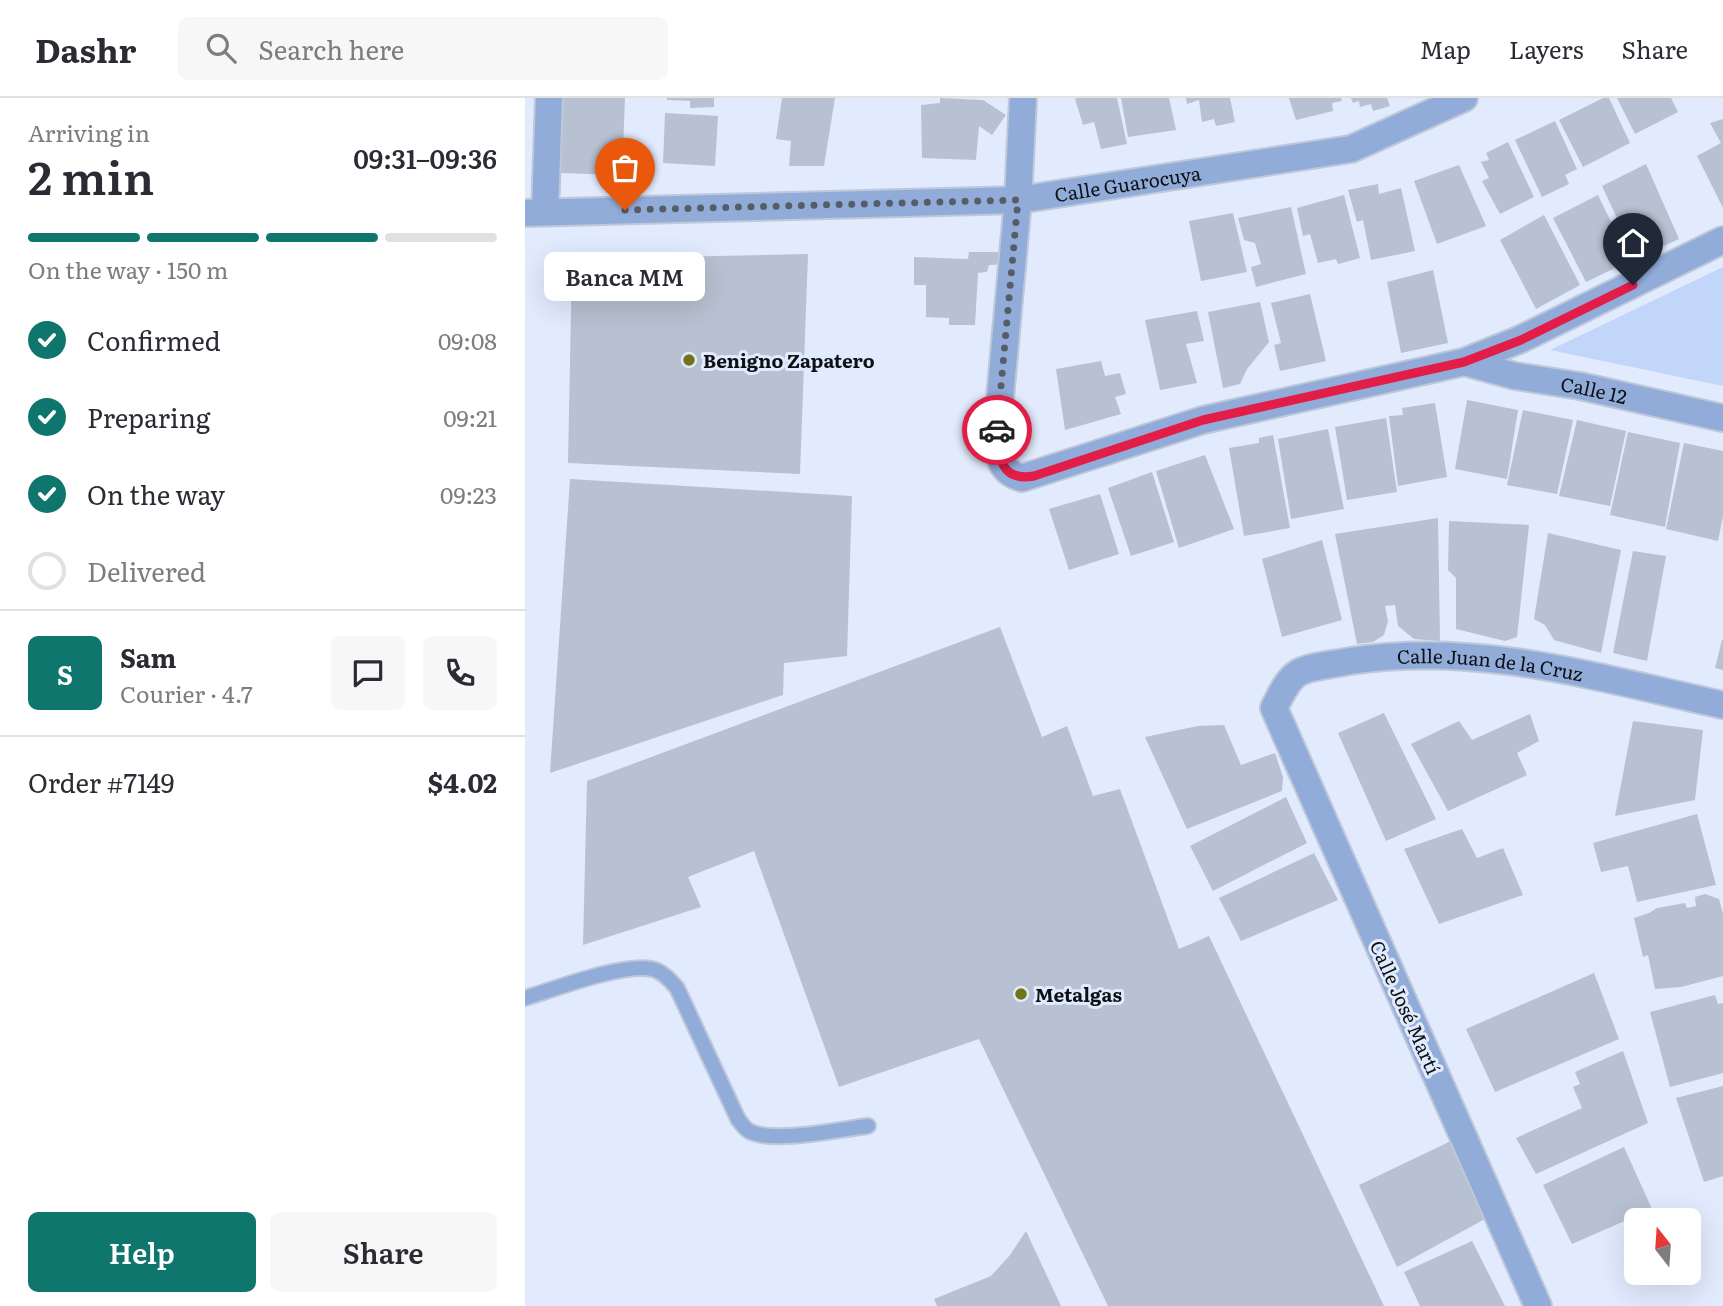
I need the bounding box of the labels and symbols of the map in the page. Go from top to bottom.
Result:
pin [595,138,655,210]
street label: Calle Guarocuya [1052,158,1203,208]
pin [1603,213,1663,285]
callout: Banca MM [545,252,705,301]
place label: Benigno Zapatero [703,346,875,374]
marker: Benigno Zapatero [681,352,697,368]
street label: Calle 12 [1559,369,1630,410]
courier [962,395,1032,465]
street label: Calle Juan de la Cruz [1396,641,1586,687]
street label: Calle José Martí [1364,935,1448,1079]
place label: Metalgas [1035,980,1122,1008]
marker: Metalgas [1013,986,1029,1002]
north arrow [1624,1208,1701,1284]

